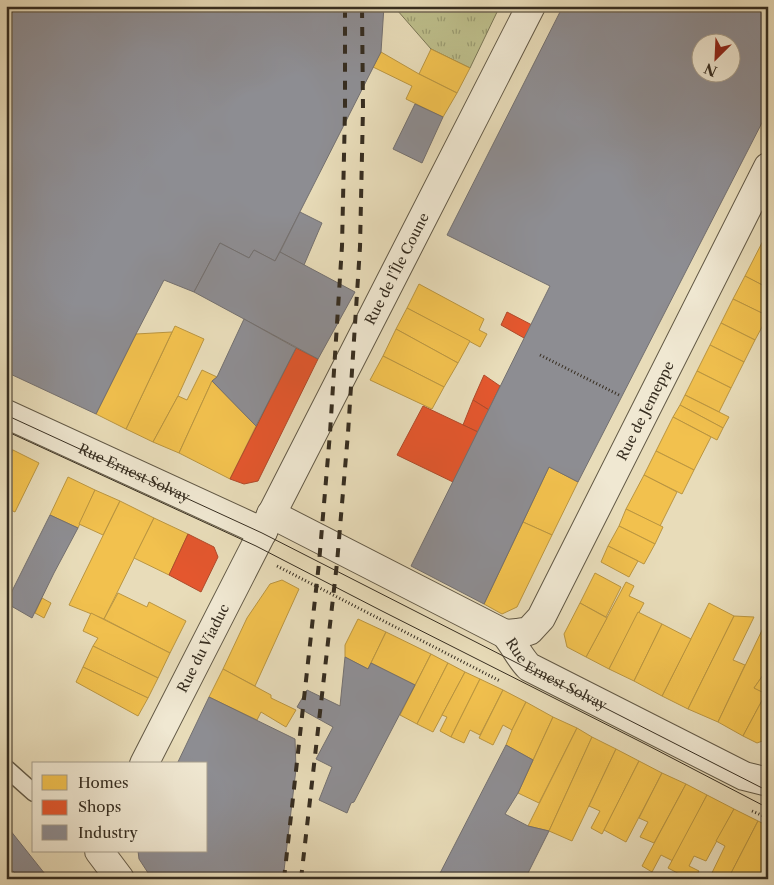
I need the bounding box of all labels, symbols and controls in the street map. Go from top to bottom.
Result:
north arrow [692,32,742,82]
text: N [701,59,720,81]
street label: Rue de l'Île Coune [361,210,433,328]
street label: Rue de Jemeppe [613,358,678,463]
street label: Rue Ernest Solvay [76,440,193,506]
street label: Rue du Viaduc [173,601,233,696]
street label: Rue Ernest Solvay [502,634,610,714]
legend [32,762,208,852]
text: Homes [78,773,129,792]
text: Shops [78,797,121,816]
text: Industry [78,823,138,842]

